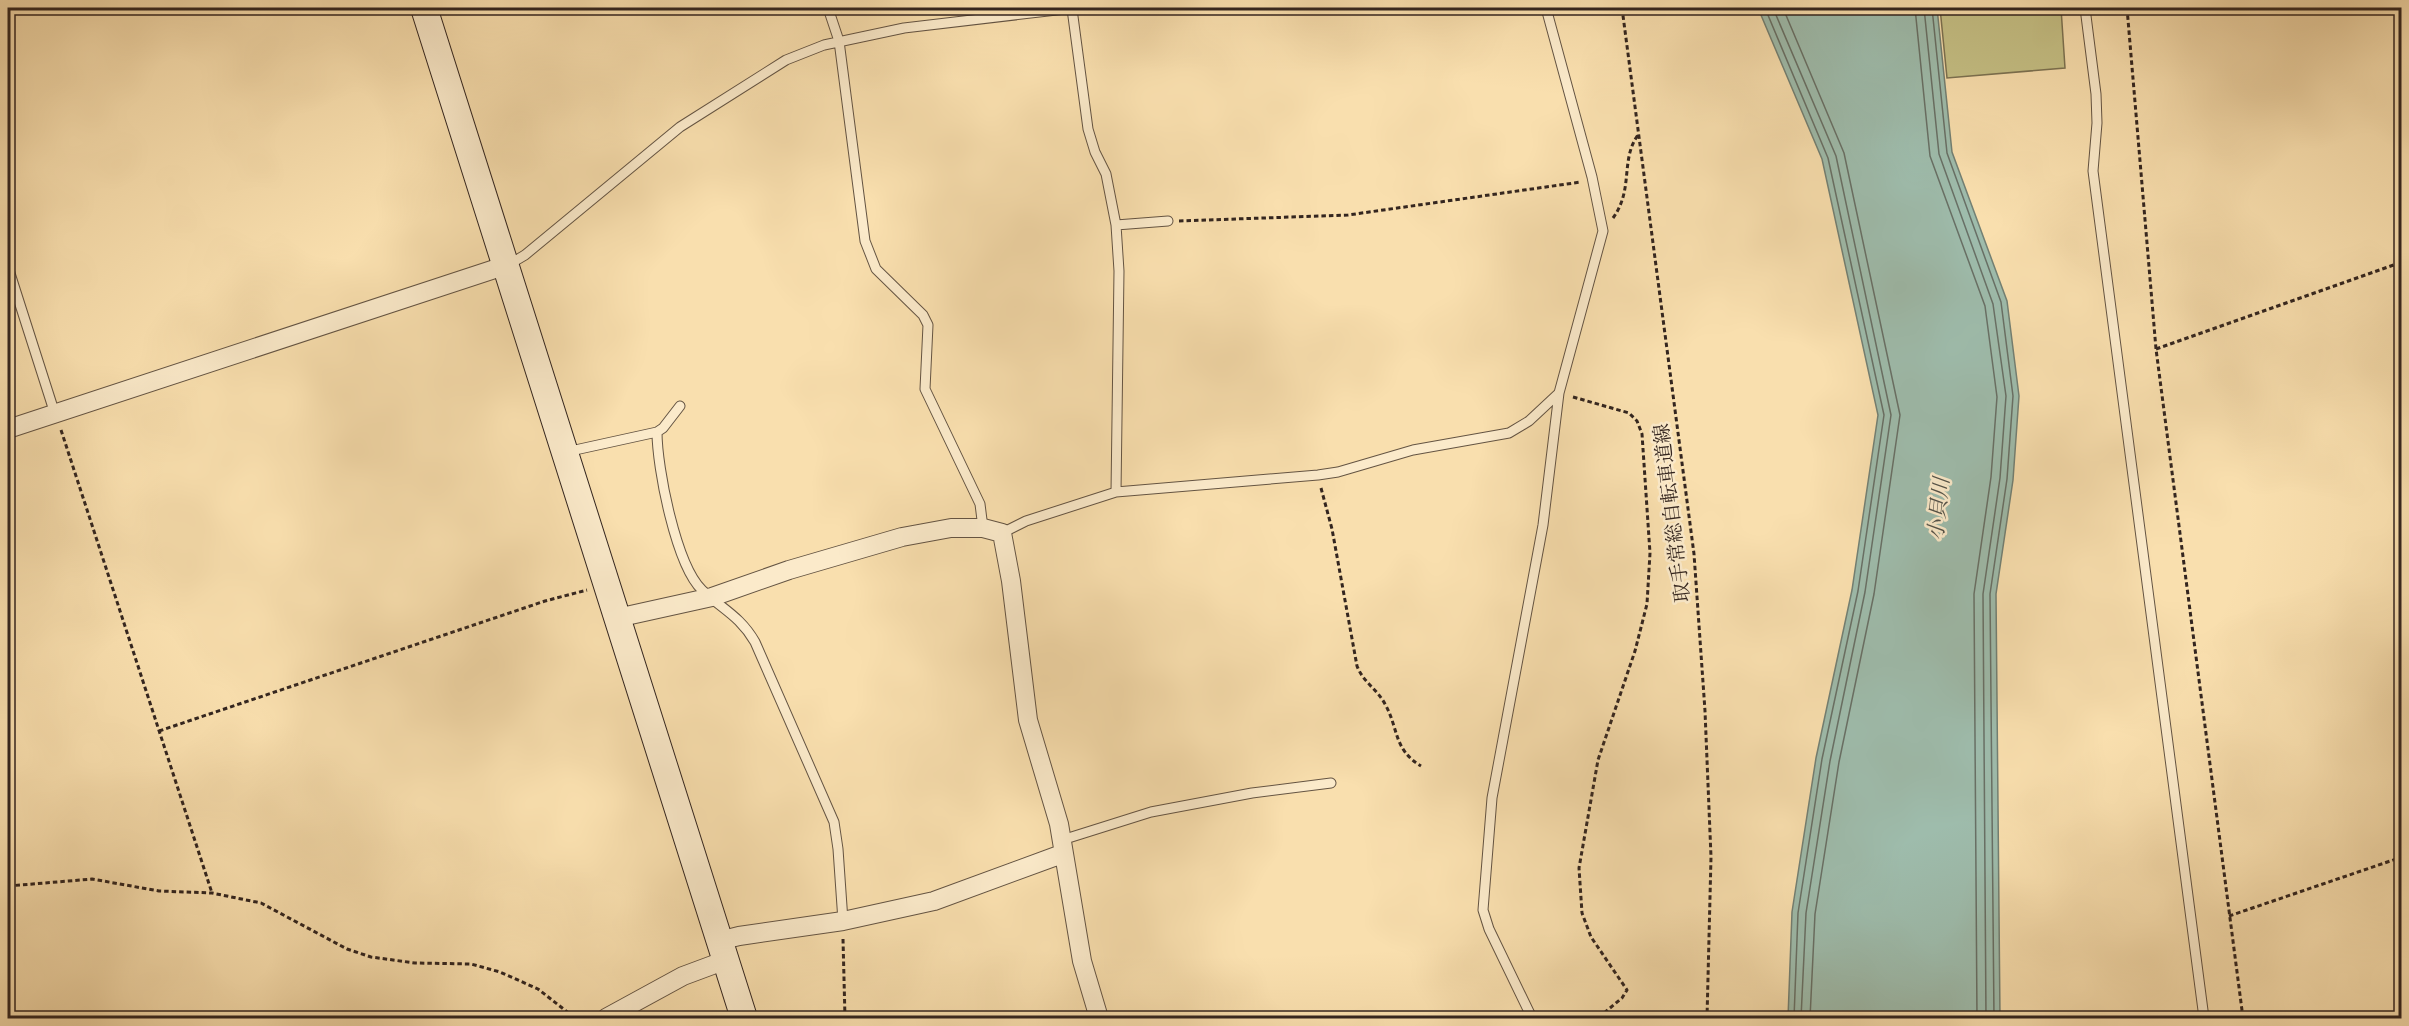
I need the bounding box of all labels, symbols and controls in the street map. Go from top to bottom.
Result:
street label: 取手常総自転車道線 [1649,422,1695,604]
water label: 小貝川 [1922,474,1956,542]

